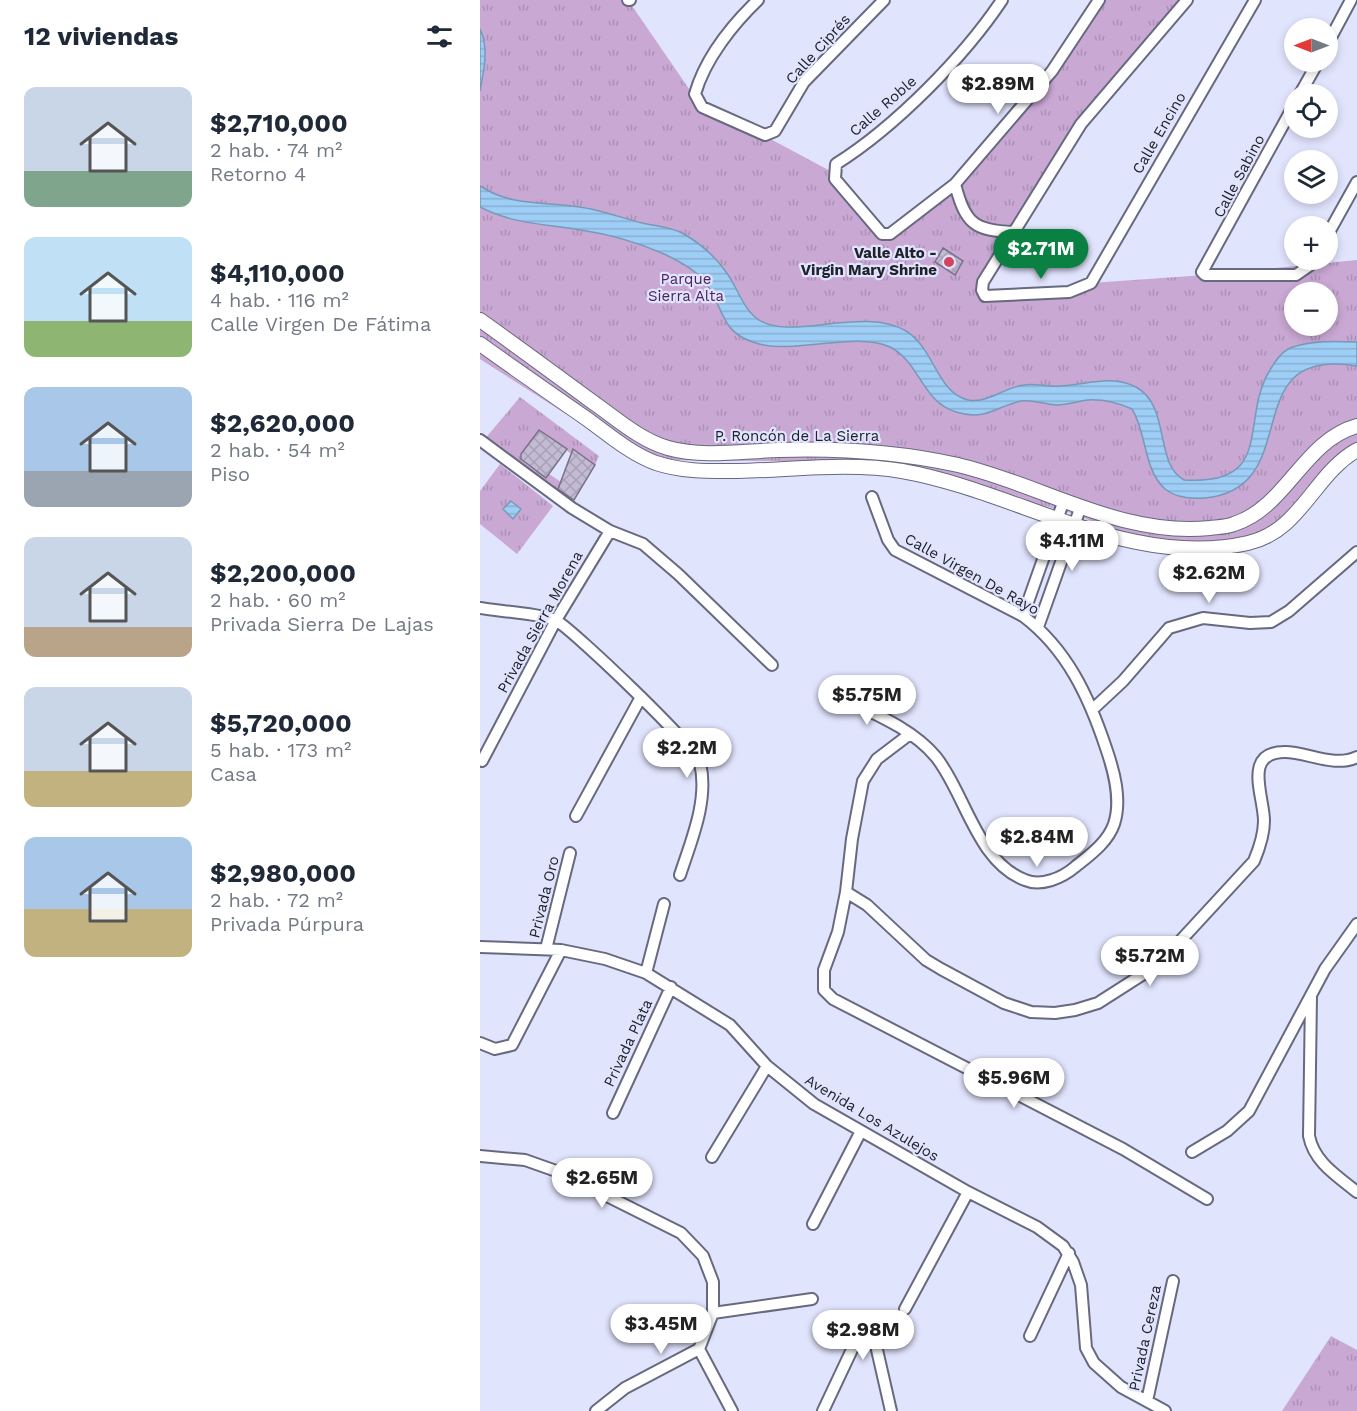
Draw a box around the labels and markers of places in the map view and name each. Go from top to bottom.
pin: $2.89M [949,64,1047,115]
pin: $2.71M [992,229,1090,280]
place label: Valle Alto - Virgin Mary Shrine [801,244,937,279]
marker: Valle Alto - Virgin Mary Shrine [942,255,956,269]
pin: $4.11M [1023,521,1121,572]
pin: $2.62M [1160,553,1258,604]
pin: $5.75M [818,675,916,726]
pin: $2.2M [645,728,729,779]
pin: $2.84M [988,817,1086,868]
pin: $5.72M [1101,936,1199,987]
pin: $5.96M [965,1058,1063,1109]
pin: $2.65M [553,1158,651,1209]
pin: $3.45M [612,1304,710,1355]
pin: $2.98M [814,1310,912,1361]

